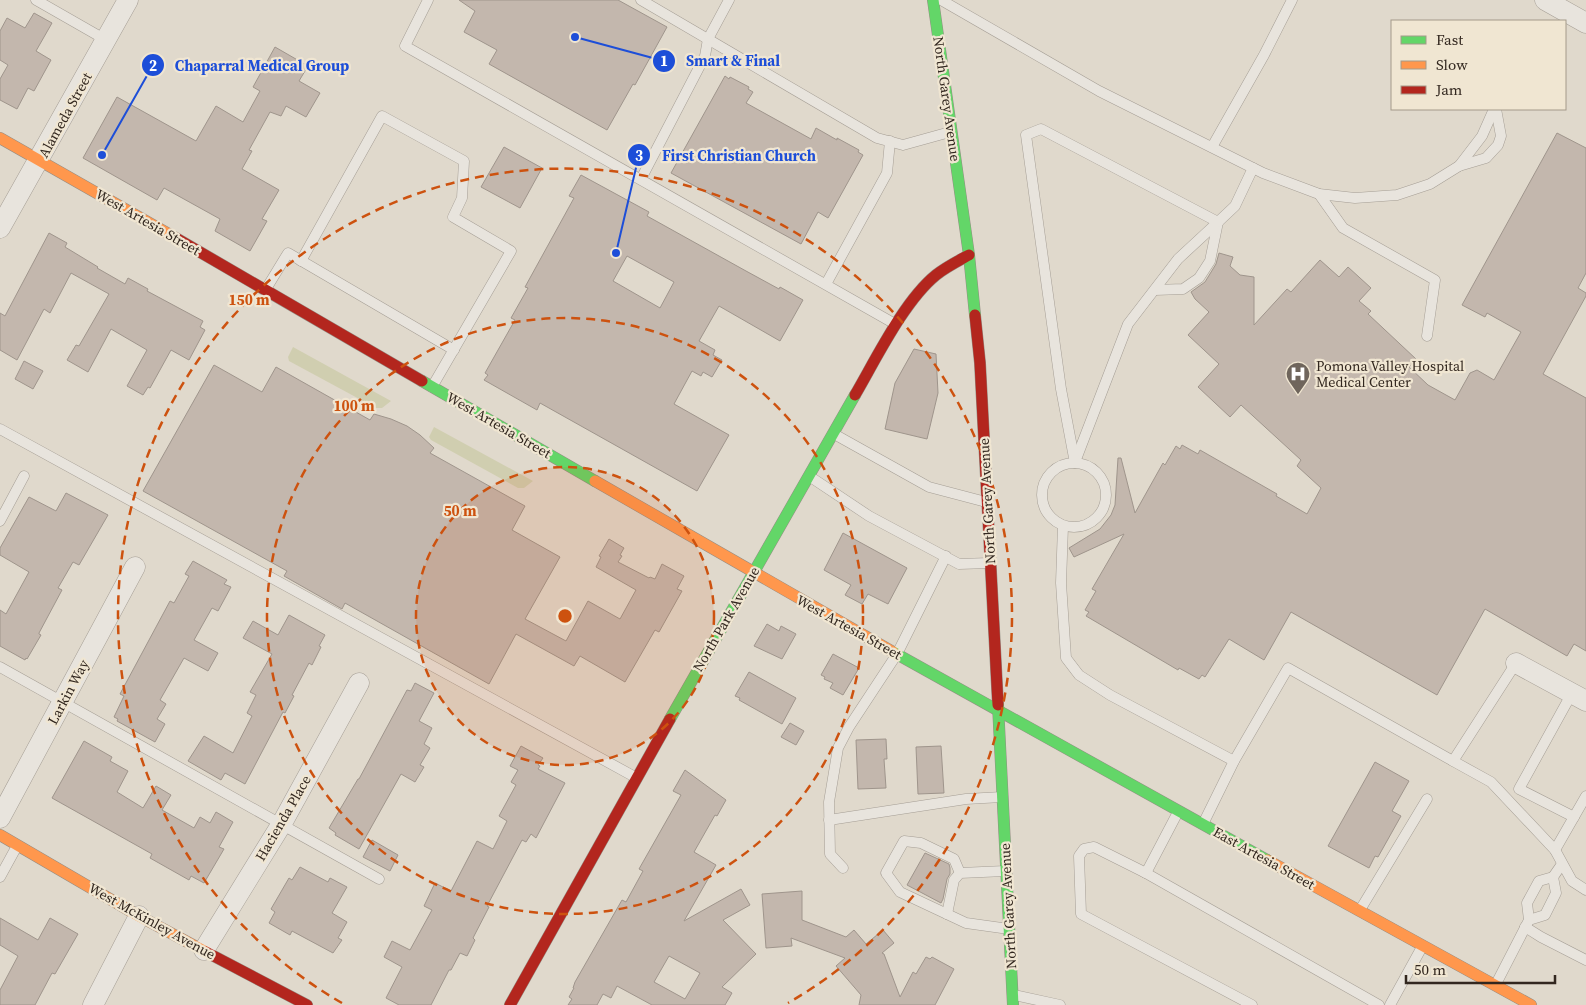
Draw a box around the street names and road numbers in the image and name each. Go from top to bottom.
street label: North Garey Avenue [928,35,966,163]
street label: Alameda Street [33,68,97,161]
street label: West Artesia Street [92,184,204,260]
street label: West Artesia Street [443,387,555,463]
street label: North Garey Avenue [974,438,1000,564]
street label: North Park Avenue [688,563,764,675]
street label: West Artesia Street [793,590,906,664]
street label: Larkin Way [43,655,94,728]
street label: Hacienda Place [250,771,316,865]
street label: East Artesia Street [1210,822,1319,894]
street label: North Garey Avenue [995,843,1021,969]
street label: West McKinley Avenue [85,878,219,964]

